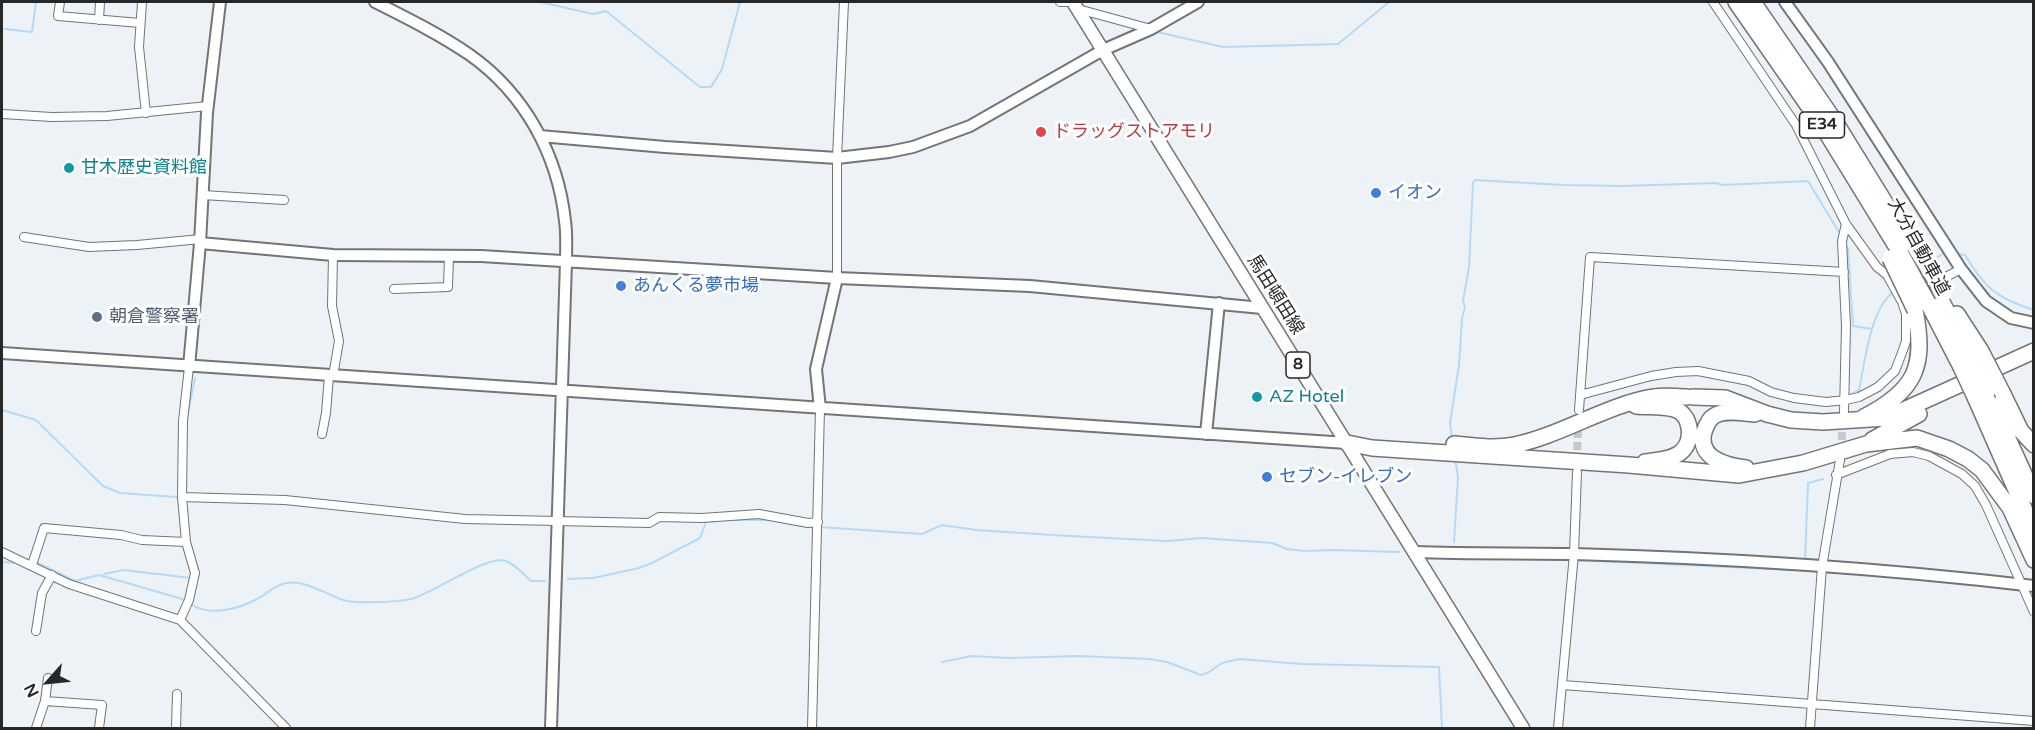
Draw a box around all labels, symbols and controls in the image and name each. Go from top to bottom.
road number: E34 [1800,112,1844,138]
place label: ドラッグストアモリ [1053,121,1215,143]
marker: ドラッグストアモリ [1034,125,1048,139]
place label: 甘木歴史資料館 [81,157,207,179]
marker: 甘木歴史資料館 [62,161,76,175]
place label: イオン [1388,182,1442,204]
marker: イオン [1369,186,1383,200]
street label: 大分自動車道 [1882,195,1954,299]
street label: 馬田頓田線 [1242,251,1308,339]
place label: あんくる夢市場 [633,275,759,297]
marker: あんくる夢市場 [614,279,628,293]
place label: 朝倉警察署 [109,306,199,328]
marker: 朝倉警察署 [90,310,104,324]
road number: 8 [1286,352,1310,378]
place label: AZ Hotel [1269,386,1344,408]
marker: AZ Hotel [1250,390,1264,404]
place label: セブン-イレブン [1279,466,1412,488]
marker: セブン-イレブン [1260,470,1274,484]
north arrow [18,652,78,712]
text: N [20,680,44,700]

